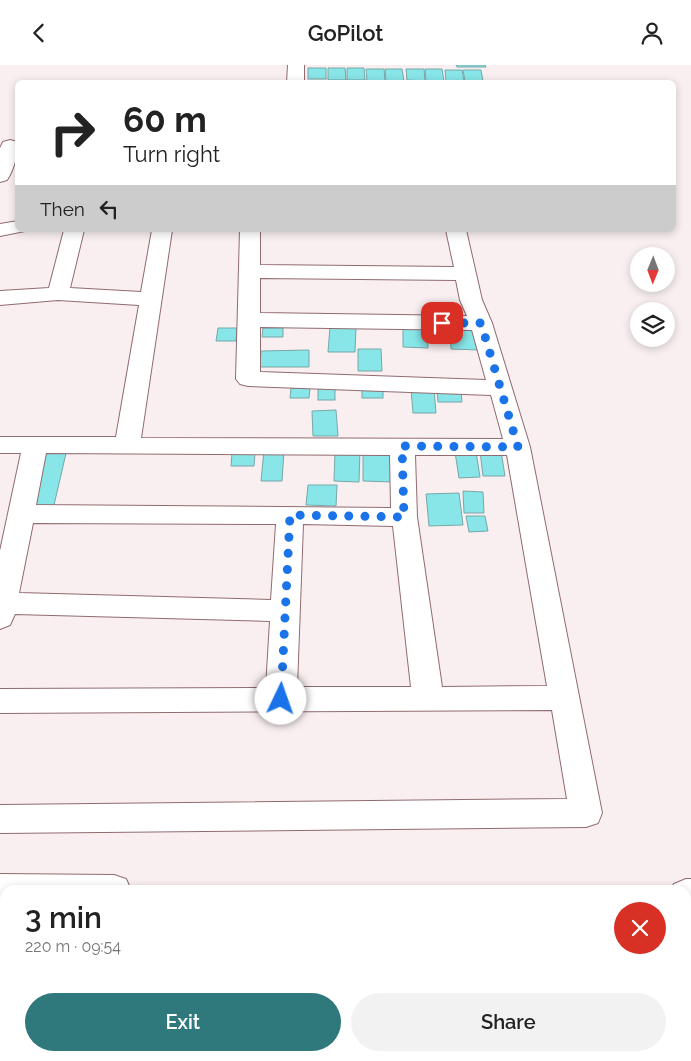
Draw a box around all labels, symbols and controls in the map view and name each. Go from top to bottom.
icon: back [25,19,53,47]
icon: person [638,19,666,47]
text: GoPilot [308,20,383,46]
text: 60 m [123,99,207,140]
icon: right [40,100,105,165]
text: Turn right [123,141,220,167]
icon: left [95,195,123,223]
text: Then [40,198,85,220]
north arrow [630,247,675,293]
map controls [630,247,675,347]
pin [421,302,463,344]
button: layers [630,302,675,347]
icon: arrive [428,309,456,337]
position arrow [254,672,306,724]
text: 3 min [25,900,102,935]
button: close [614,902,666,954]
text: 220 m · 09:54 [25,937,121,956]
button: Exit [25,993,341,1051]
button: Share [351,993,666,1051]

